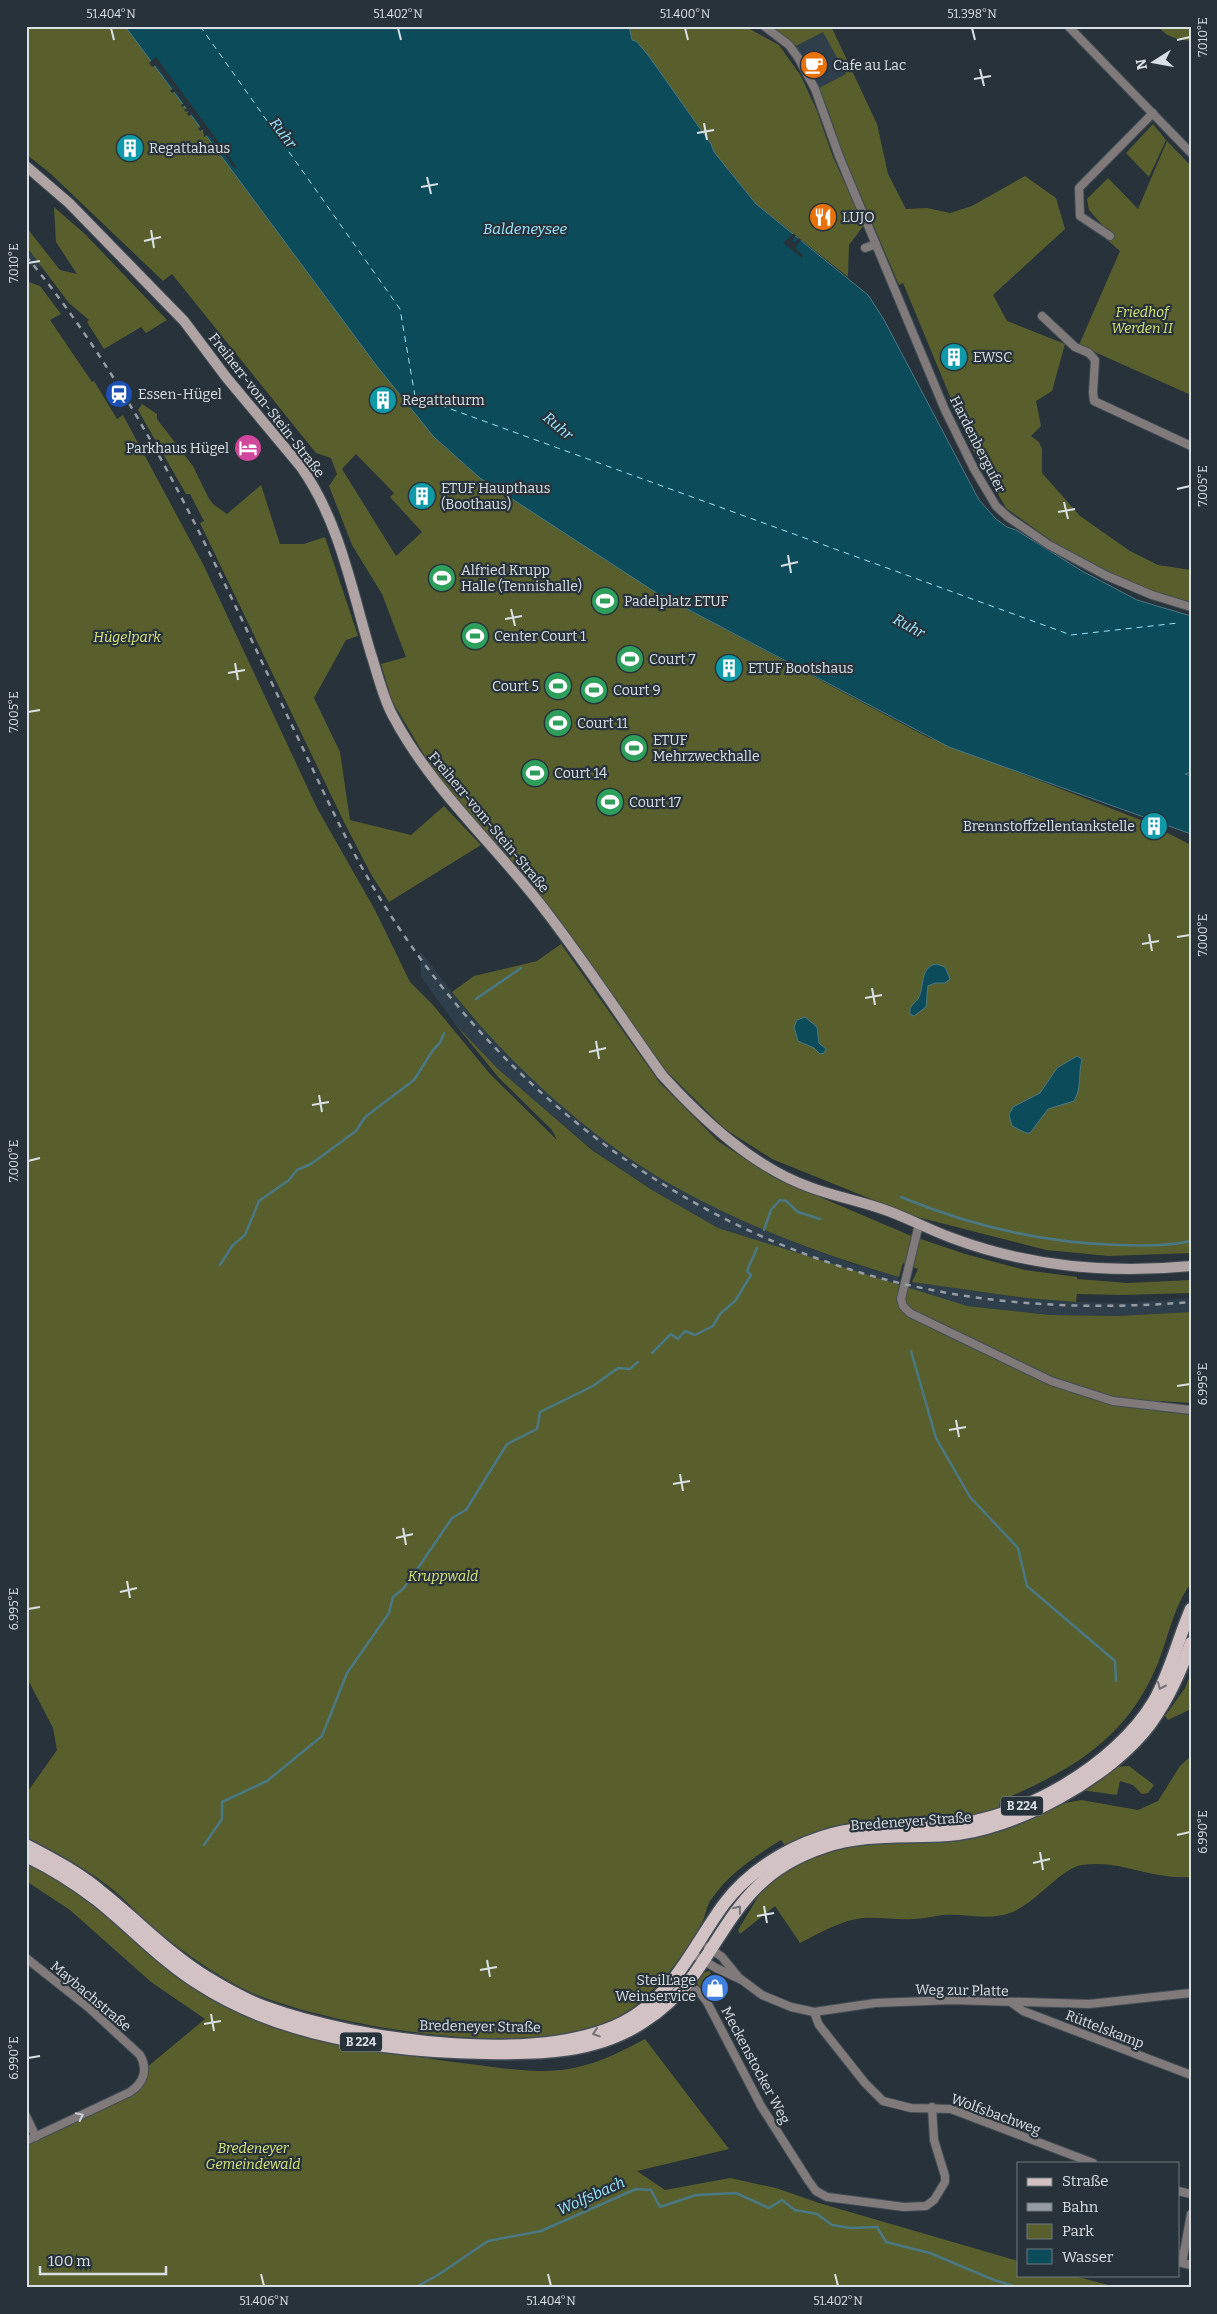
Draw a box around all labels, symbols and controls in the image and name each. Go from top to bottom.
text: 51.404°N [86,7,136,21]
text: 51.402°N [373,7,423,21]
text: 51.400°N [660,7,711,21]
text: 51.398°N [947,7,997,21]
text: 7.010°E [1196,17,1210,57]
north arrow [1130,38,1180,88]
cafe icon: Cafe au Lac [799,50,829,80]
place label: Cafe au Lac [833,57,906,74]
text: N [1132,57,1151,71]
water label: Ruhr [266,114,301,152]
building icon: Regattahaus [115,133,145,163]
place label: Regattahaus [149,140,230,157]
restaurant icon: LUJO [808,202,838,232]
place label: LUJO [842,209,875,226]
water label: Baldeneysee [483,220,568,238]
text: 7.010°E [7,243,21,283]
park label: Friedhof Werden II [1111,304,1174,337]
street label: Freiherr-vom-Stein-Straße [205,330,328,481]
building icon: EWSC [939,342,969,372]
place label: EWSC [973,349,1012,366]
station icon: Essen-Hügel [104,379,134,409]
building icon: Regattaturm [368,385,398,415]
place label: Essen-Hügel [138,386,222,403]
place label: Regattaturm [402,392,485,409]
street label: Hardenbergufer [946,393,1009,495]
water label: Ruhr [539,408,577,444]
hotel icon: Parkhaus Hügel [233,433,263,463]
place label: Parkhaus Hügel [126,440,229,457]
text: 7.005°E [1196,465,1210,507]
place label: ETUF Haupthaus (Boothaus) [441,480,550,513]
building icon: ETUF Haupthaus (Boothaus) [407,481,437,511]
place label: Alfried Krupp Halle (Tennishalle) [461,562,582,595]
sports icon: Alfried Krupp Halle (Tennishalle) [427,563,457,593]
sports icon: Padelplatz ETUF [590,586,620,616]
place label: Padelplatz ETUF [624,593,729,610]
water label: Ruhr [890,610,929,642]
sports icon: Center Court 1 [460,621,490,651]
place label: Center Court 1 [494,628,586,645]
park label: Hügelpark [93,629,161,646]
sports icon: Court 7 [615,644,645,674]
place label: Court 7 [649,651,695,668]
building icon: ETUF Bootshaus [714,653,744,683]
place label: ETUF Bootshaus [748,660,854,677]
sports icon: Court 5 [543,671,573,701]
sports icon: Court 9 [579,675,609,705]
place label: Court 5 [492,678,539,695]
place label: Court 9 [613,682,661,699]
text: 7.005°E [7,691,21,733]
sports icon: Court 11 [543,708,573,738]
place label: Court 11 [577,715,628,732]
place label: ETUF Mehrzweckhalle [653,732,760,765]
sports icon: ETUF Mehrzweckhalle [619,733,649,763]
street label: Freiherr-vom-Stein-Straße [425,748,553,896]
sports icon: Court 14 [520,758,550,788]
place label: Court 14 [554,765,607,782]
sports icon: Court 17 [595,787,625,817]
place label: Court 17 [629,794,681,811]
building icon: Brennstoffzellentankstelle [1139,811,1169,841]
place label: Brennstoffzellentankstelle [963,818,1135,835]
text: 7.000°E [1196,914,1210,956]
text: 7.000°E [7,1140,21,1182]
text: 6.995°E [1196,1363,1210,1405]
park label: Kruppwald [408,1568,478,1585]
text: 6.995°E [7,1588,21,1630]
one-way arrow [1156,1681,1167,1690]
road number: B 224 [1001,1796,1043,1815]
street label: Bredeneyer Straße [850,1809,972,1834]
text: 6.990°E [1196,1810,1210,1854]
one-way arrow [733,1906,741,1915]
street label: Maybachstraße [47,1958,134,2035]
place label: SteilLage Weinservice [615,1972,696,2005]
shop icon: SteilLage Weinservice [700,1973,730,2003]
street label: Weg zur Platte [915,1981,1009,2000]
street label: Meckenstocker Weg [717,2004,794,2127]
street label: Rüttelskamp [1063,2007,1147,2052]
street label: Bredeneyer Straße [419,2017,541,2036]
one-way arrow [592,2027,601,2037]
road number: B 224 [340,2032,382,2052]
text: 6.990°E [7,2036,21,2080]
street label: Wolfsbachweg [949,2090,1043,2139]
one-way arrow [75,2112,84,2122]
park label: Bredeneyer Gemeindewald [205,2140,301,2173]
legend [1017,2162,1180,2276]
text: Straße [1062,2172,1108,2190]
water label: Wolfsbach [555,2173,627,2219]
text: Bahn [1062,2198,1099,2216]
text: Park [1062,2222,1094,2240]
scale bar [40,2244,166,2276]
text: Wasser [1062,2248,1114,2266]
text: 100 m [48,2252,91,2270]
text: 51.406°N [239,2294,289,2308]
text: 51.404°N [526,2294,576,2308]
text: 51.402°N [813,2294,863,2308]

